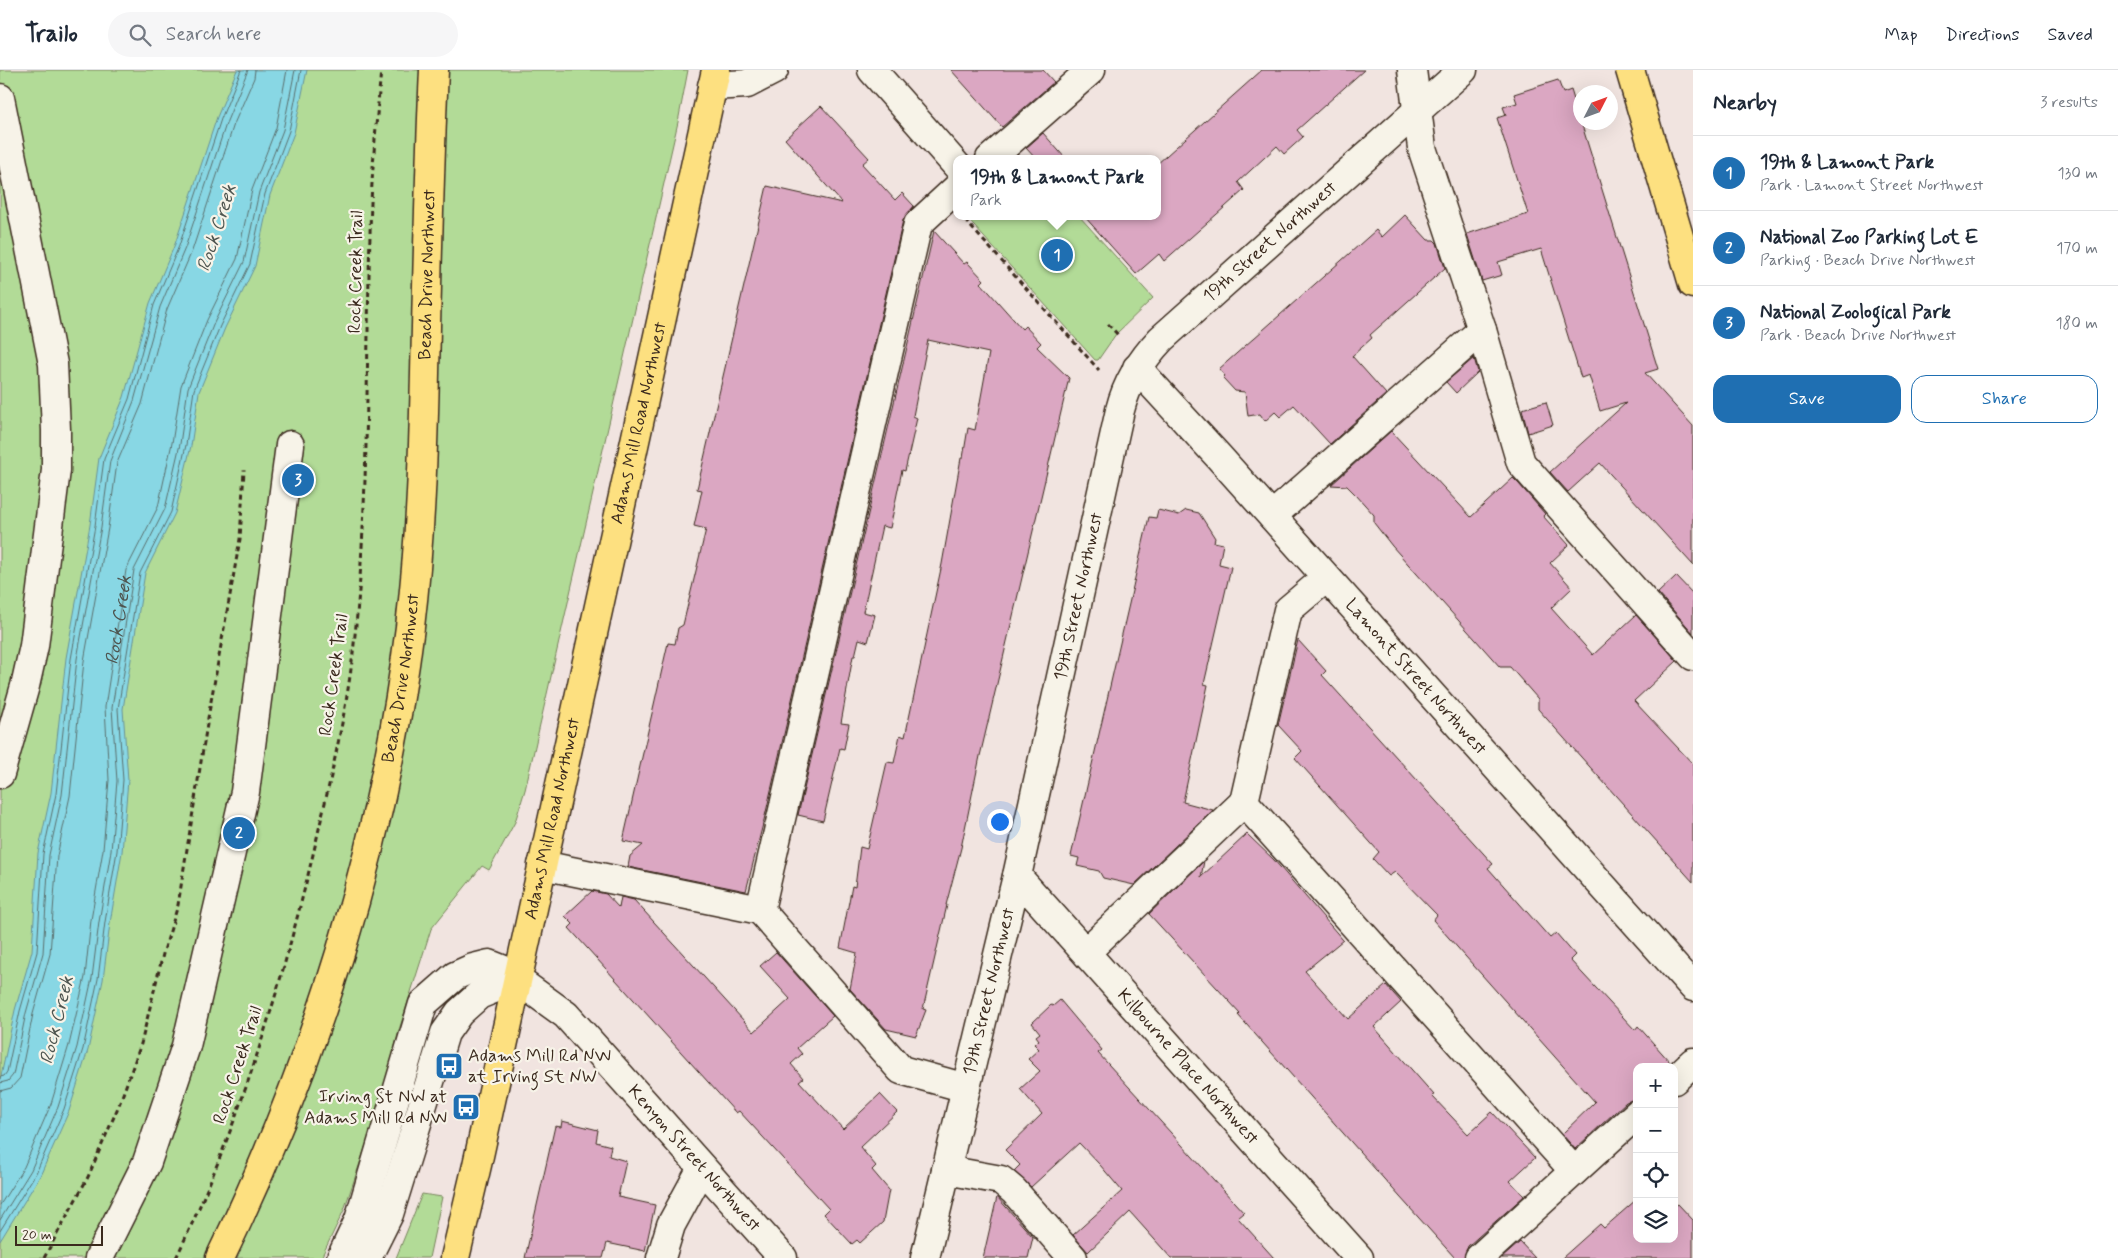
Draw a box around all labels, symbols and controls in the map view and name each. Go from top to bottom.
search box [108,12,458,57]
text: Trailo [25,19,78,50]
icon: search [126,21,154,49]
text: Search here [166,22,261,47]
text: Map [1885,23,1918,47]
text: Directions [1946,23,2020,47]
text: Saved [2048,23,2093,47]
north arrow [1573,85,1618,130]
text: Nearby [1713,89,1777,117]
text: 3 results [2040,92,2098,113]
text: 19th & Lamont Park [1760,150,1934,175]
popup [953,155,1161,220]
text: 1 [1725,163,1733,184]
text: 130 m [2057,163,2098,184]
text: 19th & Lamont Park [970,165,1144,190]
text: Park · Lamont Street Northwest [1760,175,1983,196]
street label: 19th Street Northwest [1198,176,1342,308]
water label: Rock Creek [191,181,243,275]
street label: Beach Drive Northwest [413,188,442,360]
text: Park [970,190,1002,211]
street label: Rock Creek Trail [343,210,369,334]
text: National Zoo Parking Lot E [1760,225,1978,250]
pin: 1 [1041,236,1073,274]
text: 2 [1725,238,1733,259]
text: 170 m [2056,238,2098,259]
text: Parking · Beach Drive Northwest [1760,250,1975,271]
text: National Zoological Park [1760,300,1951,325]
text: 3 [1725,313,1733,334]
text: 180 m [2055,313,2098,334]
street label: Adams Mill Road Northwest [605,319,673,526]
text: Park · Beach Drive Northwest [1760,325,1956,346]
button: Save [1713,375,1901,423]
button: Share [1911,375,2098,423]
pin: 3 [282,461,314,499]
street label: 19th Street Northwest [1049,510,1109,683]
water label: Rock Creek [99,573,138,666]
street label: Beach Drive Northwest [376,592,426,765]
street label: Lamont Street Northwest [1339,594,1492,761]
street label: Rock Creek Trail [314,613,354,737]
street label: Adams Mill Road Northwest [519,715,586,922]
your location [987,809,1013,835]
pin: 2 [223,814,255,852]
street label: 19th Street Northwest [957,905,1021,1078]
water label: Rock Creek [34,973,80,1067]
street label: Kilbourne Place Northwest [1112,984,1264,1150]
street label: Rock Creek Trail [208,1003,268,1127]
place label: Adams Mill Rd NW at Irving St NW [468,1044,611,1091]
bus stop icon: Adams Mill Rd NW at Irving St NW [434,1051,464,1081]
map controls [1633,1063,1678,1243]
button: + [1633,1063,1678,1108]
street label: Kenyon Street Northwest [622,1080,766,1237]
place label: Irving St NW at Adams Mill Rd NW [304,1085,447,1130]
bus stop icon: Irving St NW at Adams Mill Rd NW [451,1092,481,1122]
button: − [1633,1108,1678,1153]
button: locate [1633,1153,1678,1198]
button: layers [1633,1198,1678,1243]
scale bar [15,1223,102,1246]
text: 20 m [22,1226,52,1244]

